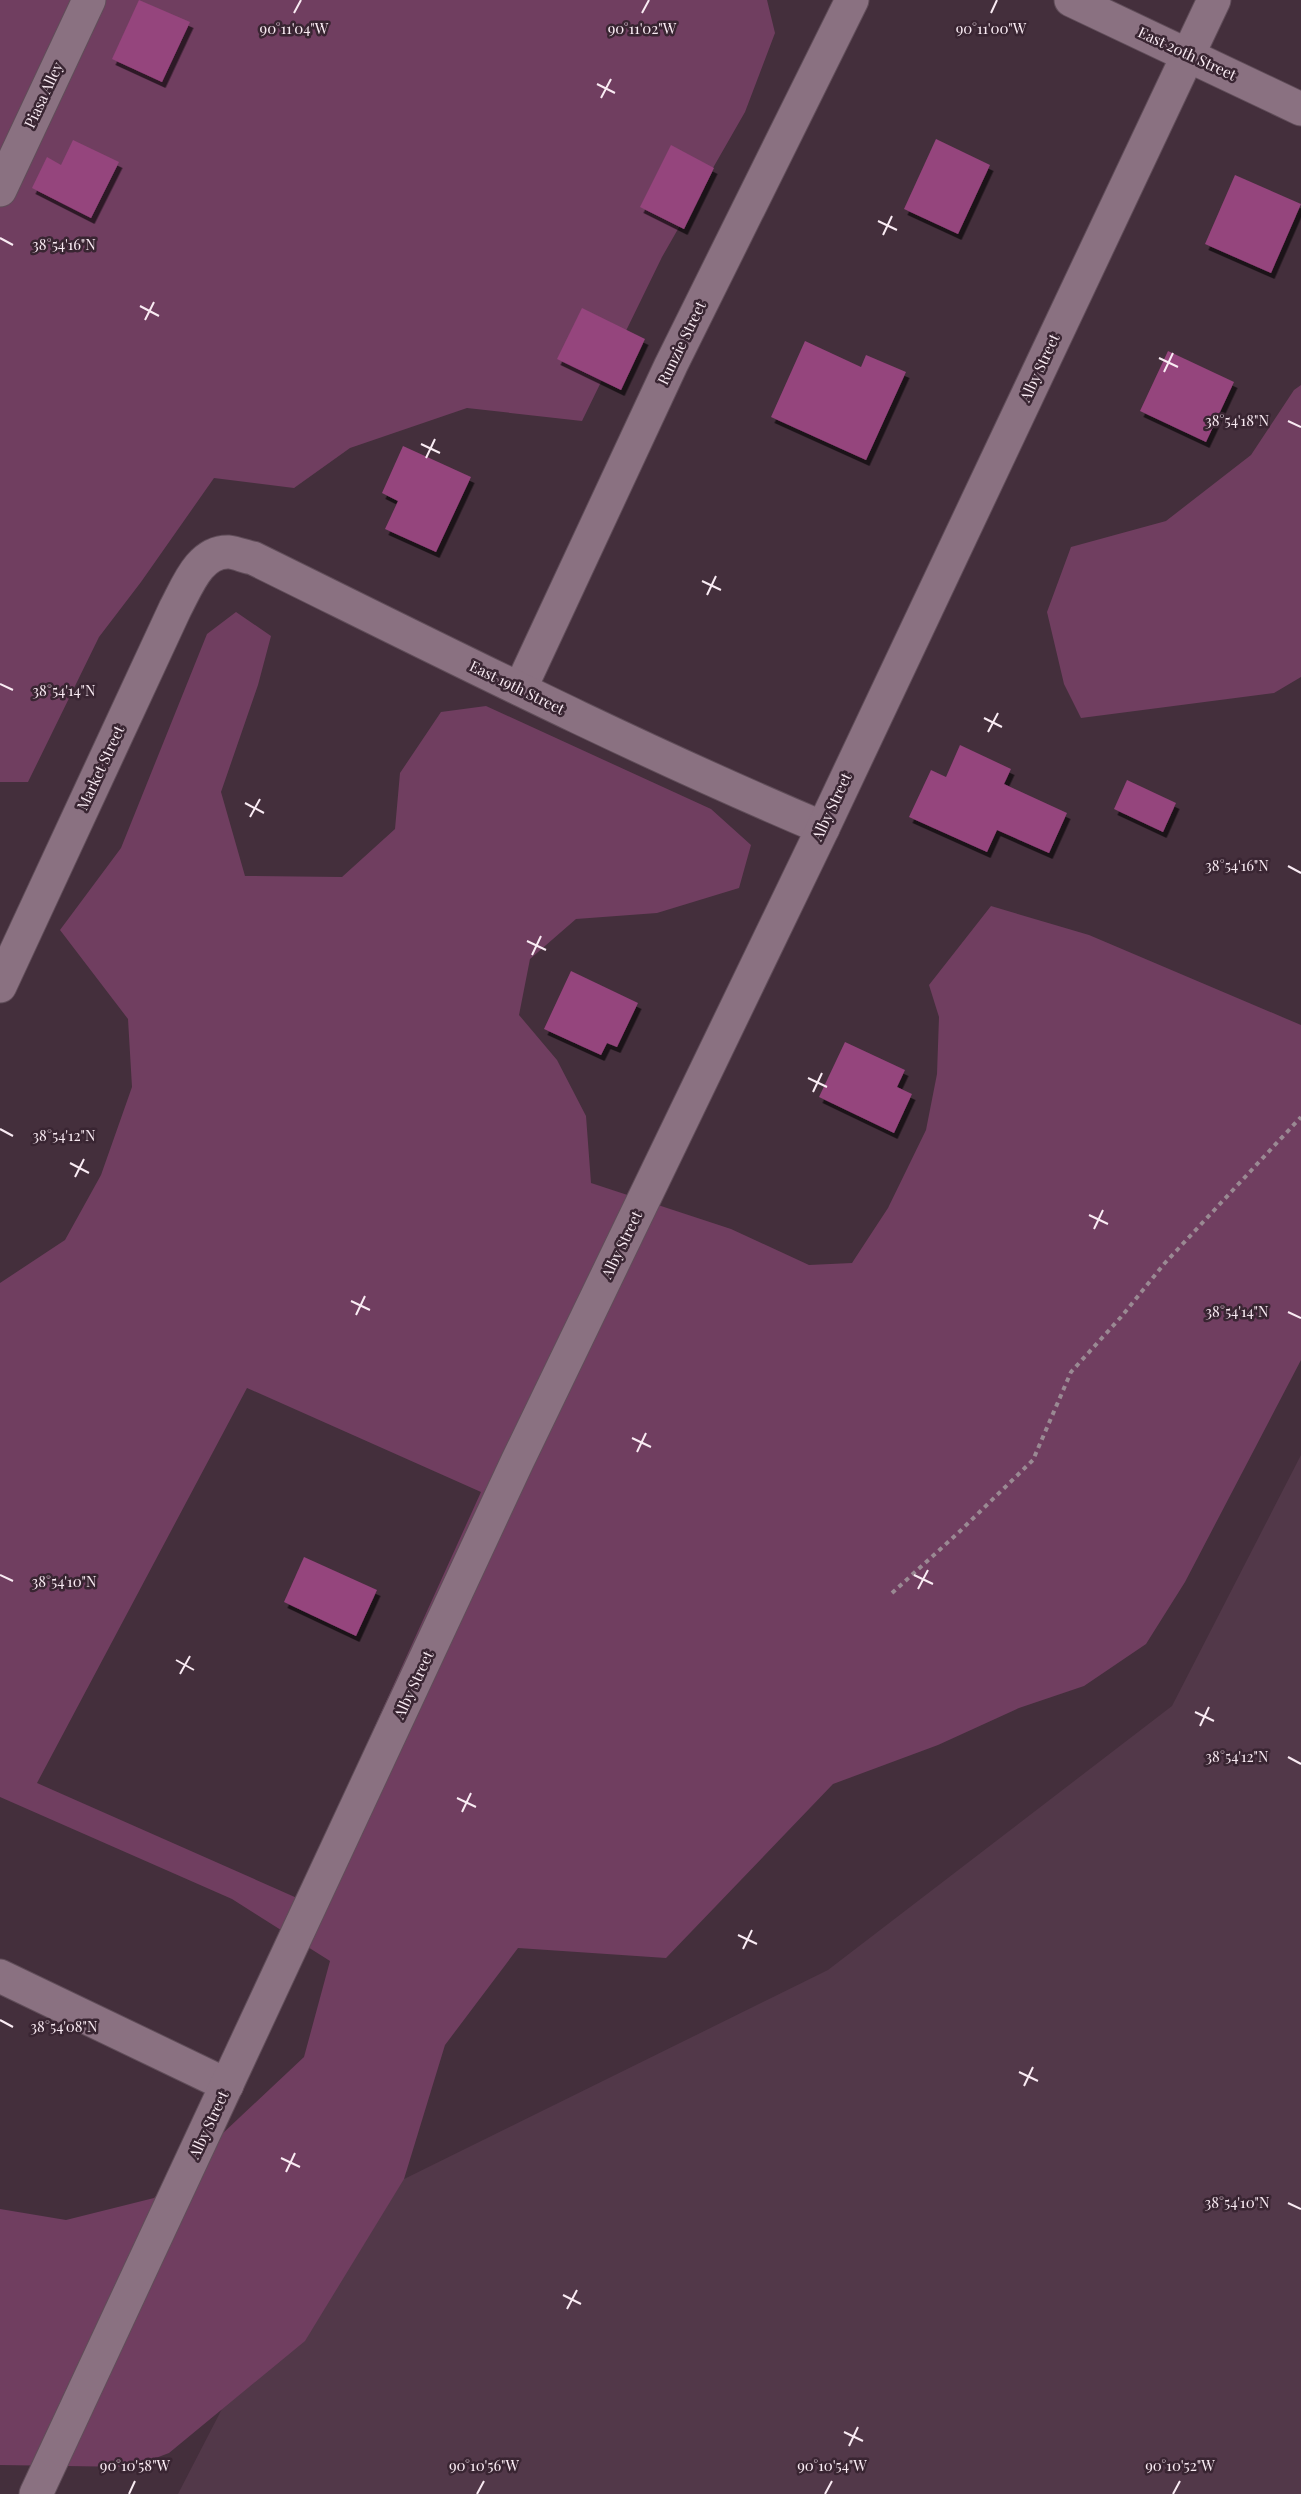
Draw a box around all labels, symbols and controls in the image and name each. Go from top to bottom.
text: 90°11'04"W [260,18,329,38]
text: 90°11'02"W [608,18,677,38]
text: 90°11'00"W [956,18,1027,38]
street label: East 20th Street [1135,22,1240,85]
street label: Piasa Alley [19,58,67,131]
text: 38°54'16"N [32,234,96,254]
street label: Runzie Street [652,297,710,388]
street label: Alby Street [1014,330,1064,406]
text: 38°54'18"N [1205,410,1269,430]
street label: East 19th Street [467,655,569,719]
text: 38°54'14"N [32,680,96,700]
street label: Market Street [72,721,129,813]
street label: Alby Street [806,769,856,845]
text: 38°54'16"N [1205,855,1269,875]
text: 38°54'12"N [32,1125,96,1145]
street label: Alby Street [596,1207,646,1283]
text: 38°54'14"N [1205,1301,1269,1321]
text: 38°54'10"N [31,1571,97,1591]
street label: Alby Street [388,1647,438,1723]
text: 38°54'12"N [1205,1746,1269,1766]
text: 38°54'08"N [30,2016,98,2036]
street label: Alby Street [183,2087,233,2163]
text: 38°54'10"N [1204,2192,1270,2212]
text: 90°10'58"W [100,2455,171,2475]
text: 90°10'56"W [449,2455,520,2475]
text: 90°10'54"W [797,2455,867,2475]
text: 90°10'52"W [1145,2455,1215,2475]

